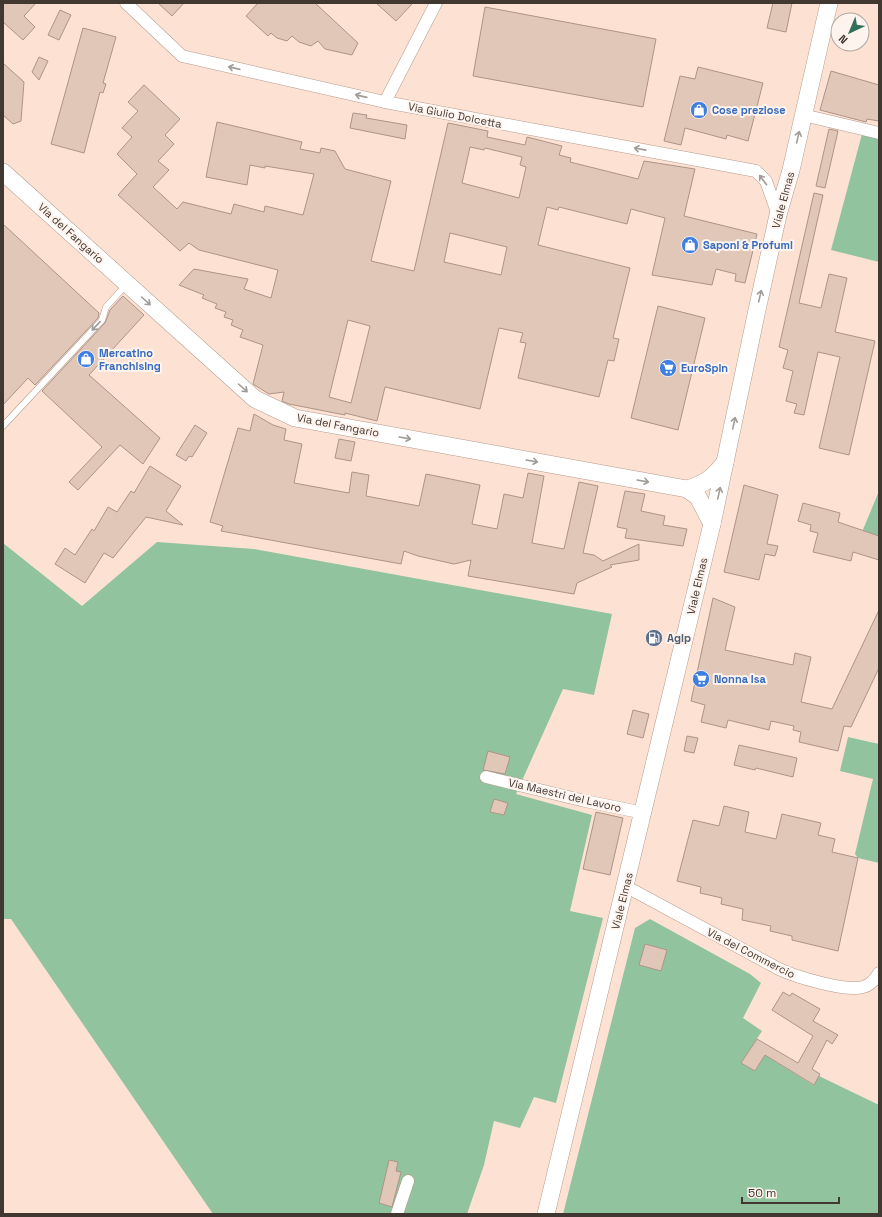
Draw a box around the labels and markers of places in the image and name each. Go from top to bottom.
shop icon: Cose preziose [689,100,709,120]
place label: Cose preziose [712,103,786,117]
shop icon: Saponi & Profumi [680,235,700,255]
place label: Saponi & Profumi [703,238,793,252]
place label: Mercatino Franchising [99,346,161,373]
shop icon: Mercatino Franchising [76,349,96,369]
supermarket icon: EuroSpin [658,358,678,378]
place label: EuroSpin [681,361,728,375]
fuel station icon: Agip [644,628,664,648]
place label: Agip [667,631,691,645]
supermarket icon: Nonna Isa [691,669,711,689]
place label: Nonna Isa [714,672,766,686]

